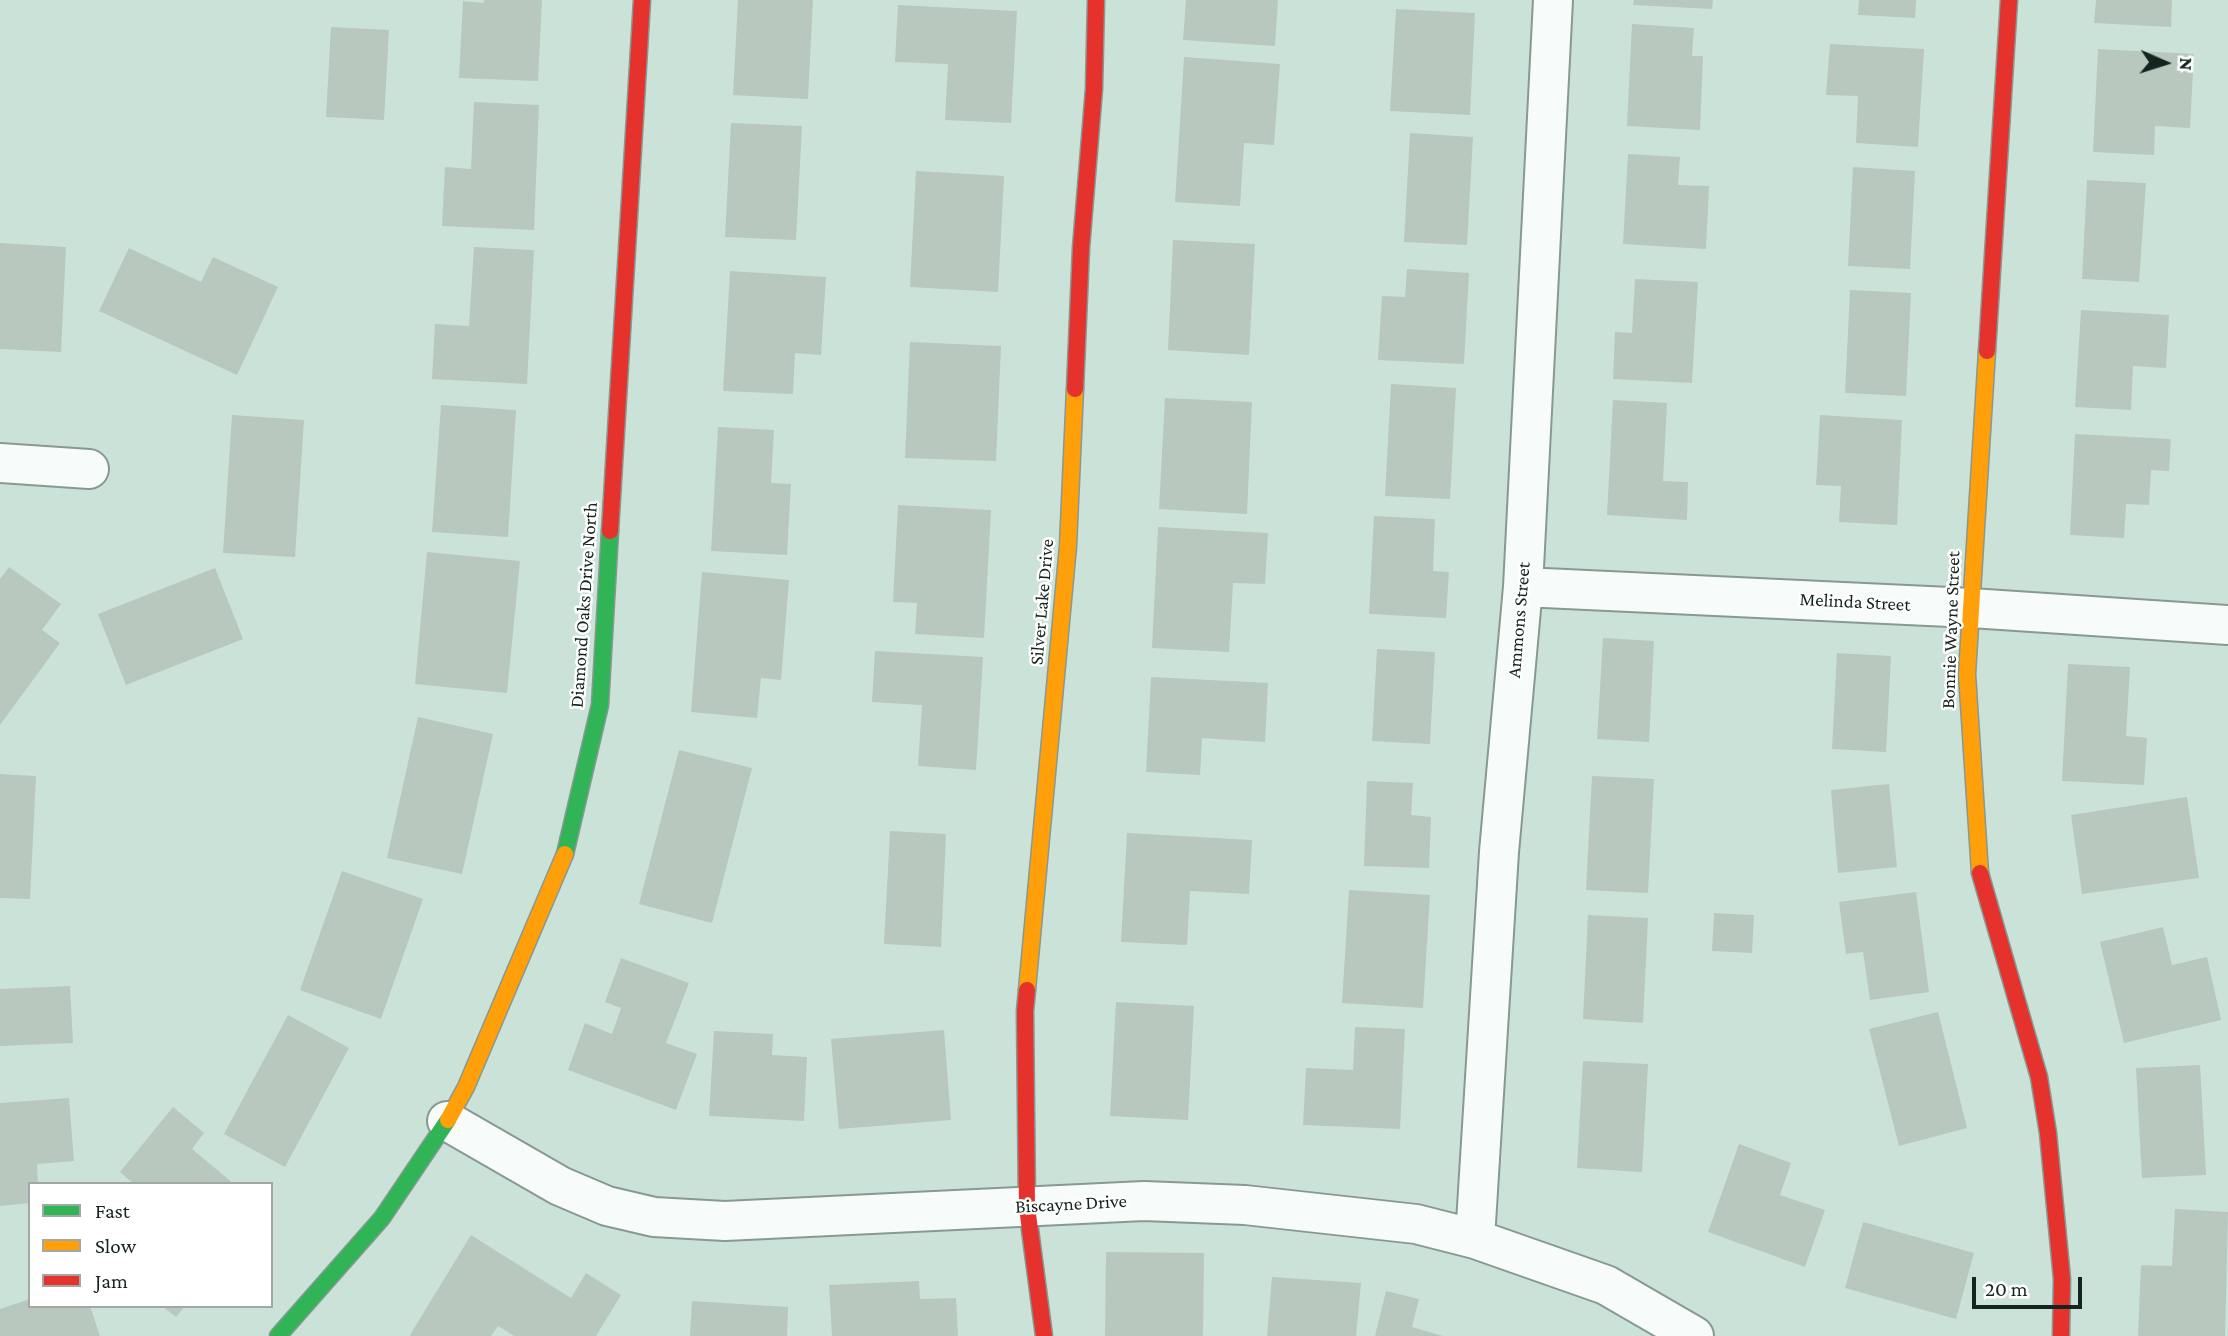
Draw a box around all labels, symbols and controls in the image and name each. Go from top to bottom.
north arrow [2130,28,2200,98]
text: N [2176,57,2197,71]
street label: Diamond Oaks Drive North [565,501,603,709]
street label: Silver Lake Drive [1025,538,1059,666]
street label: Bonnie Wayne Street [1937,551,1965,709]
street label: Ammons Street [1503,561,1535,679]
street label: Melinda Street [1799,588,1911,616]
legend [28,1182,273,1308]
street label: Biscayne Drive [1015,1190,1127,1218]
text: Fast [95,1199,130,1223]
text: Slow [95,1234,136,1258]
scale bar [1976,1262,2086,1306]
text: Jam [95,1269,128,1293]
text: 20 m [1985,1277,2028,1301]

